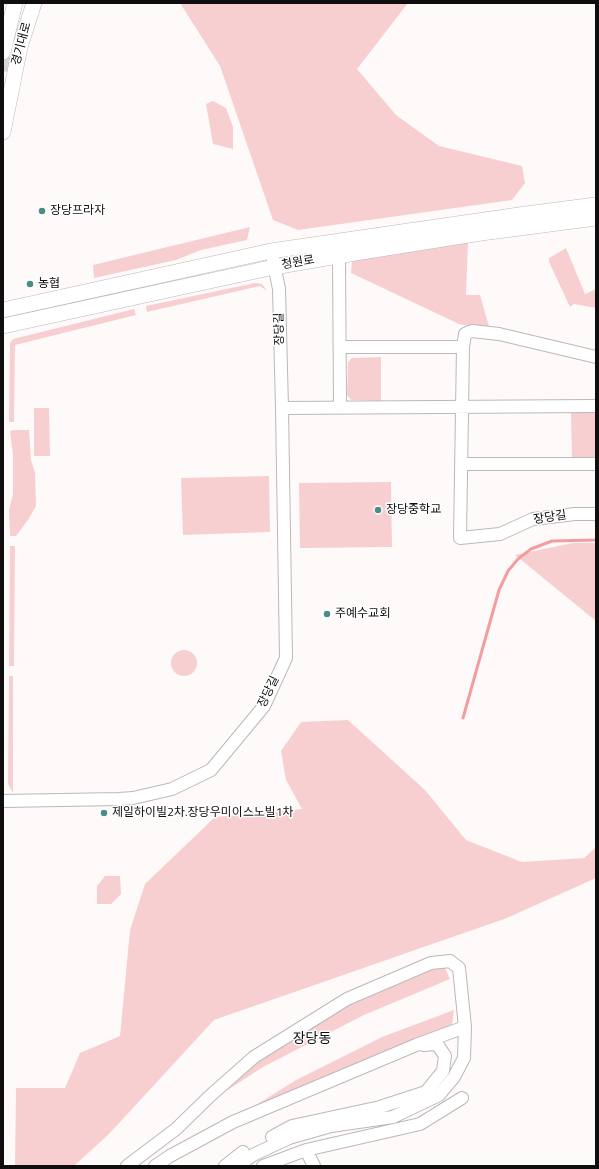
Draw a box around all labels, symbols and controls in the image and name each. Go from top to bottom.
street label: 경기대로 [9,21,35,67]
place label: 장당프라자 [50,204,105,218]
marker: 장당프라자 [37,206,47,216]
street label: 청원로 [280,253,316,273]
place label: 농협 [38,277,60,291]
marker: 농협 [25,279,35,289]
street label: 장당길 [273,312,287,346]
place label: 장당중학교 [386,503,441,517]
marker: 장당중학교 [373,505,383,515]
street label: 장당길 [533,508,567,528]
place label: 주예수교회 [335,607,390,621]
marker: 주예수교회 [322,609,332,619]
street label: 장당길 [255,674,283,710]
place label: 제일하이빌2차.장당우미이스노빌1차 [112,806,294,820]
marker: 제일하이빌2차.장당우미이스노빌1차 [99,808,109,818]
district label: 장당동 [293,1032,331,1048]

